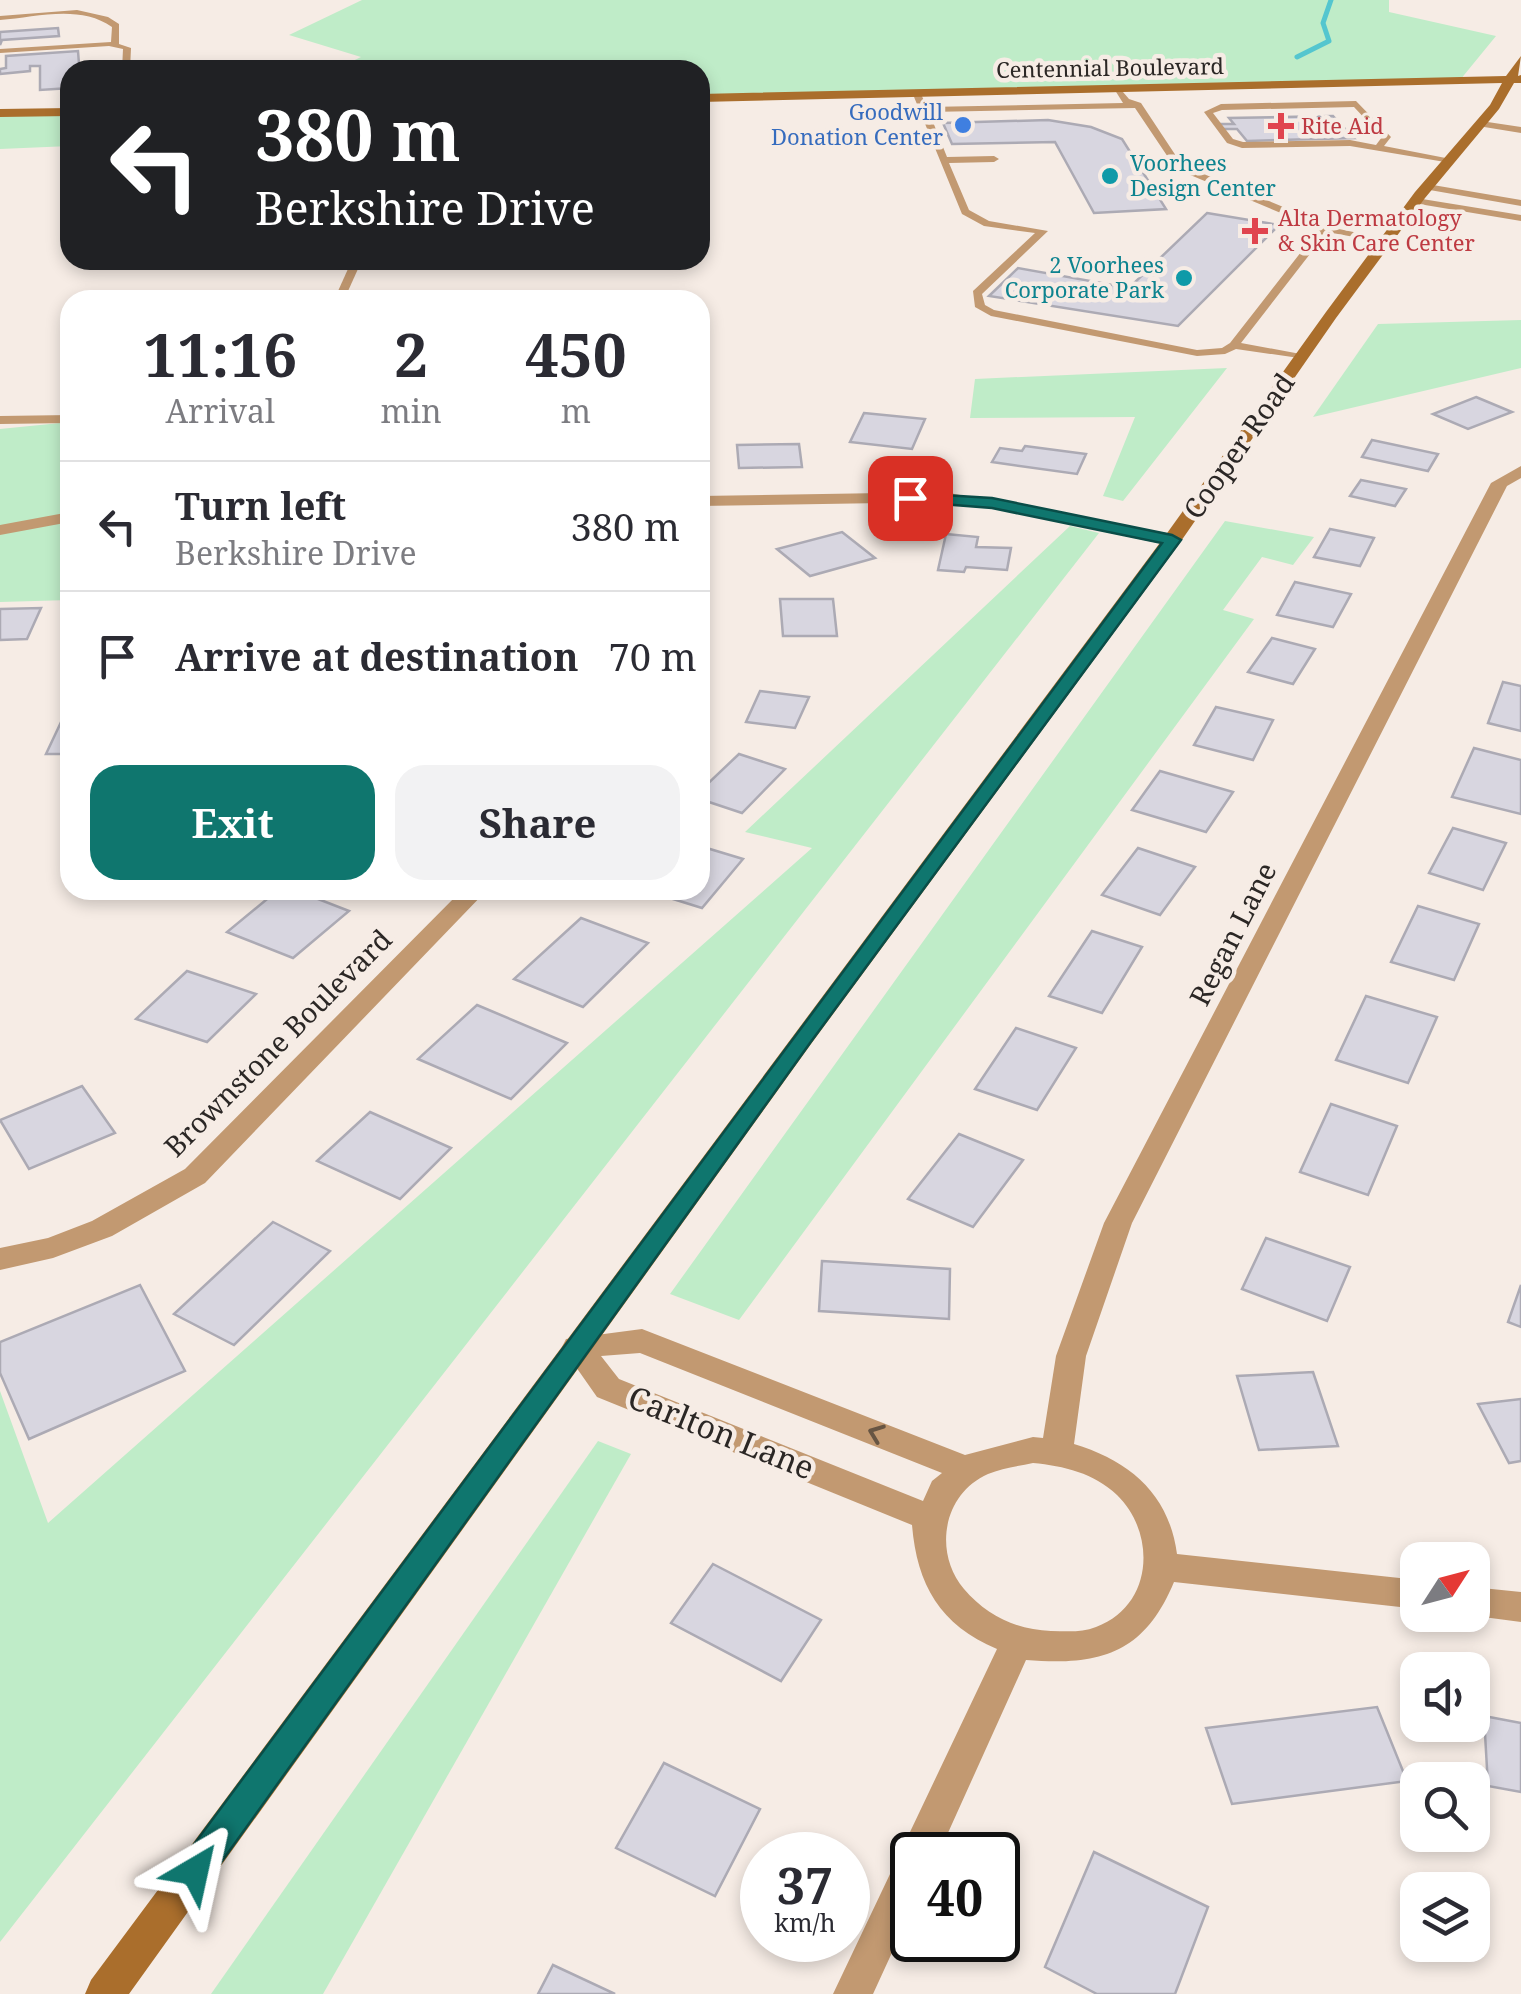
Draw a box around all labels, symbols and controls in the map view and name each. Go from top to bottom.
street label: Centennial Boulevard [996,50,1225,84]
text: 380 m [255,86,461,182]
place label: Goodwill Donation Center [771,96,944,151]
icon: left [90,100,220,230]
place label: Rite Aid [1301,110,1384,140]
marker: Goodwill Donation Center [952,114,974,136]
marker: Rite Aid [1270,115,1292,137]
place label: Voorhees Design Center [1130,147,1276,202]
marker: Voorhees Design Center [1099,165,1121,187]
text: Berkshire Drive [255,177,595,238]
place label: Alta Dermatology & Skin Care Center [1278,202,1476,257]
marker: Alta Dermatology & Skin Care Center [1242,218,1268,244]
place label: 2 Voorhees Corporate Park [1005,249,1164,304]
marker: 2 Voorhees Corporate Park [1173,267,1195,289]
text: 11:16 [143,313,297,395]
text: 2 [394,313,428,395]
text: 450 [525,313,627,395]
street label: Cooper Road [1174,365,1302,526]
text: Arrival [166,389,275,432]
text: min [381,389,442,432]
text: m [561,389,591,432]
pin [868,456,953,541]
icon: arrive [883,471,938,526]
text: Turn left [175,479,346,531]
icon: left [90,499,145,554]
text: 380 m [570,500,680,552]
text: Berkshire Drive [175,531,417,574]
icon: arrive [90,629,145,684]
text: Arrive at destination [175,630,579,682]
text: 70 m [609,630,697,682]
button: Exit [90,765,375,880]
button: Share [395,765,680,880]
street label: Regan Lane [1180,856,1284,1012]
street label: Brownstone Boulevard [155,920,399,1164]
street label: Carlton Lane [622,1375,821,1488]
one-way arrow [868,1424,885,1445]
north arrow [1400,1542,1490,1632]
map controls [1400,1542,1490,1962]
button: sound [1400,1652,1490,1742]
button: search [1400,1762,1490,1852]
position arrow [143,1819,247,1923]
speed limit sign: 40 [890,1832,1020,1962]
text: 37 [777,1851,833,1919]
button: layers [1400,1872,1490,1962]
text: km/h [774,1905,836,1939]

